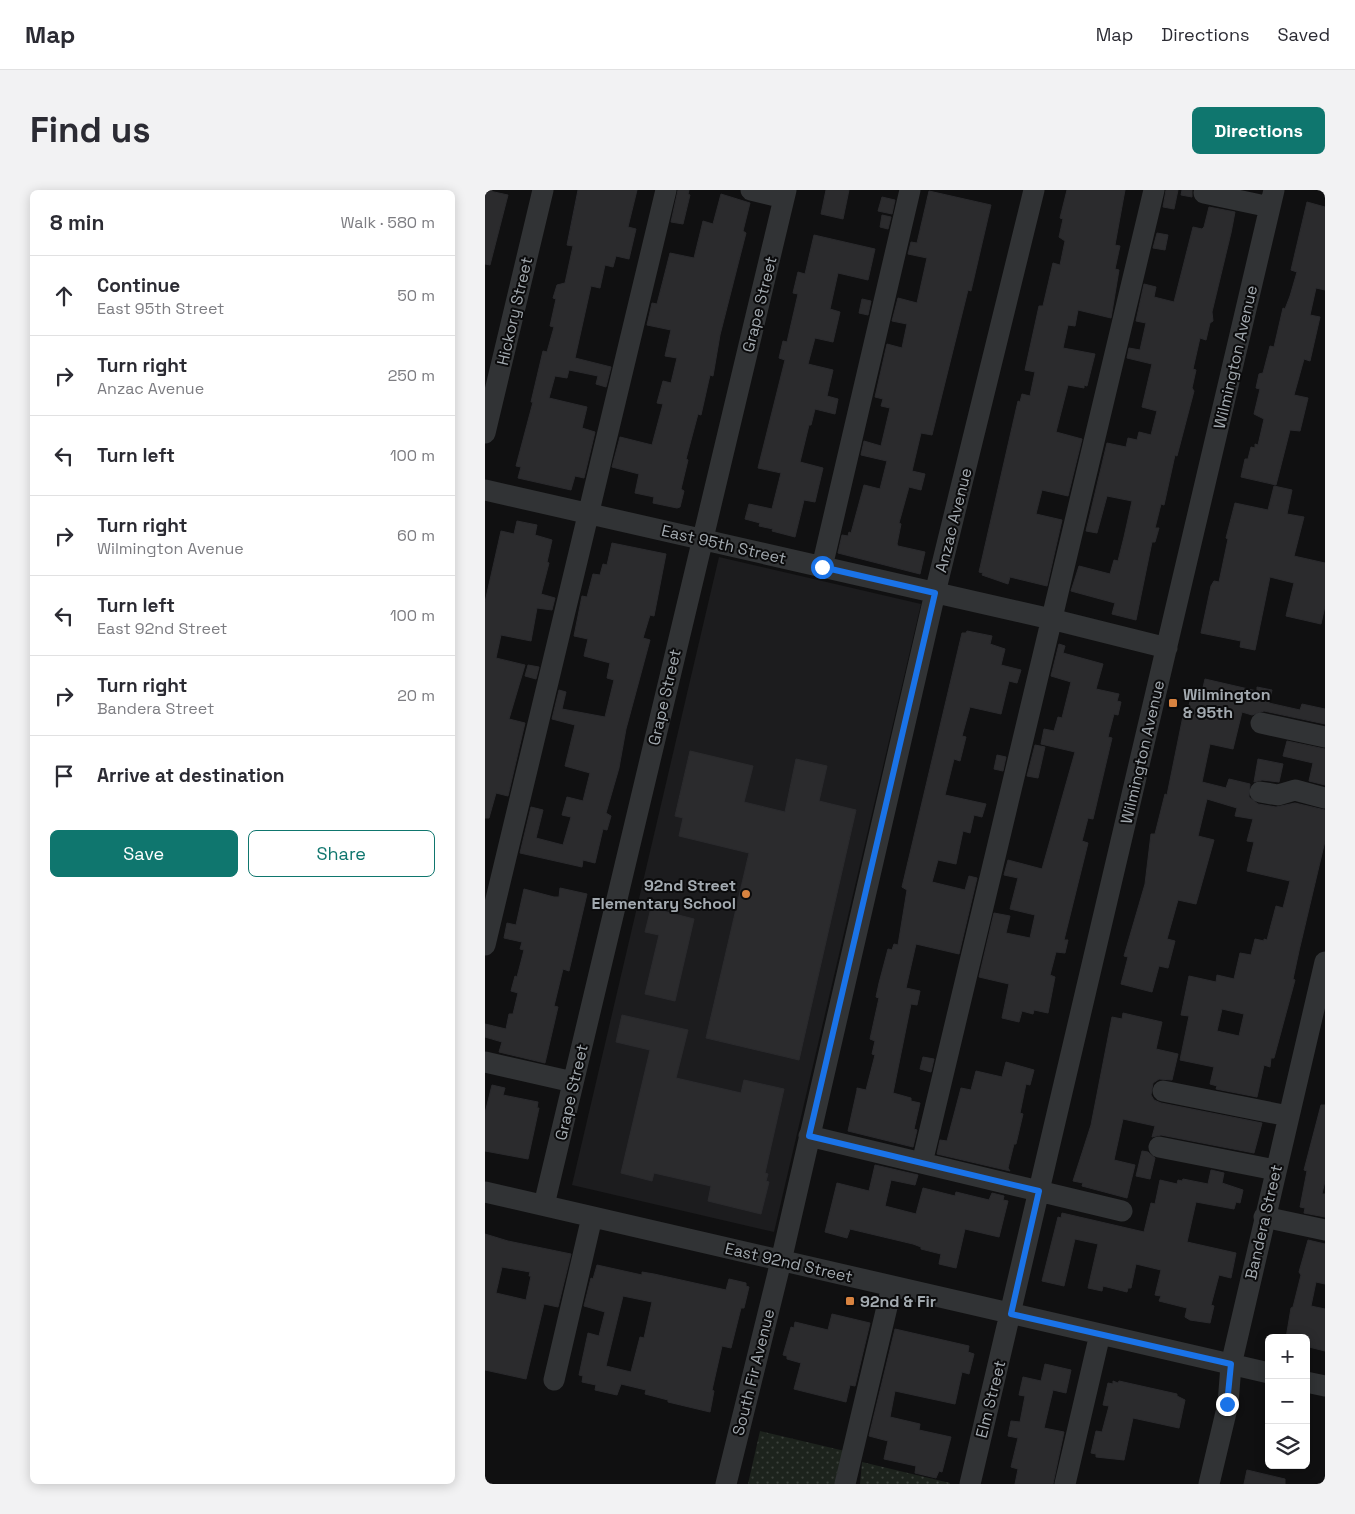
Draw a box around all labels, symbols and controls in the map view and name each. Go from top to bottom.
text: Map [25,19,75,50]
text: Map [1096,23,1133,46]
text: Directions [1161,23,1250,46]
text: Saved [1278,23,1330,46]
button: Directions [1192,107,1325,154]
text: Find us [30,108,151,152]
text: 8 min [50,209,104,236]
text: Walk · 580 m [341,212,435,233]
street label: Grape Street [737,254,782,354]
street label: Hickory Street [492,255,537,367]
text: Continue [97,273,180,298]
icon: ahead [50,282,78,310]
street label: Wilmington Avenue [1209,283,1262,431]
text: 50 m [397,285,435,306]
text: East 95th Street [97,298,224,319]
text: Turn right [97,353,187,378]
icon: right [50,362,78,390]
text: 250 m [388,365,435,386]
text: Anzac Avenue [97,378,204,399]
icon: left [50,442,78,470]
text: Turn left [97,443,175,468]
text: 100 m [390,445,435,466]
street label: Anzac Avenue [930,466,977,575]
text: Turn right [97,513,187,538]
street label: East 95th Street [659,520,788,569]
icon: right [50,522,78,550]
text: 60 m [397,525,435,546]
text: Wilmington Avenue [97,538,244,559]
route start [811,556,834,579]
text: Turn left [97,593,175,618]
icon: left [50,602,78,630]
text: 100 m [390,605,435,626]
text: East 92nd Street [97,618,227,639]
street label: Grape Street [643,647,686,747]
text: Turn right [97,673,187,698]
street label: Wilmington Avenue [1116,678,1169,826]
icon: right [50,682,78,710]
place label: Wilmington & 95th [1183,684,1271,723]
text: 20 m [397,685,435,706]
marker: Wilmington & 95th [1167,697,1179,709]
text: Bandera Street [97,698,214,719]
icon: arrive [50,762,78,790]
text: Arrive at destination [97,763,285,788]
button: Save [50,830,238,877]
button: Share [248,830,435,877]
place label: 92nd Street Elementary School [592,875,736,914]
marker: 92nd Street Elementary School [740,888,752,900]
street label: Grape Street [550,1042,593,1142]
street label: Bandera Street [1240,1163,1287,1282]
street label: East 92nd Street [723,1238,855,1287]
place label: 92nd & Fir [860,1291,936,1312]
marker: 92nd & Fir [844,1295,856,1307]
street label: South Fir Avenue [728,1307,779,1438]
map controls [1265,1334,1310,1469]
button: + [1265,1334,1310,1379]
street label: Elm Street [971,1358,1010,1440]
button: − [1265,1379,1310,1424]
route end [1216,1393,1239,1416]
button: layers [1265,1424,1310,1469]

